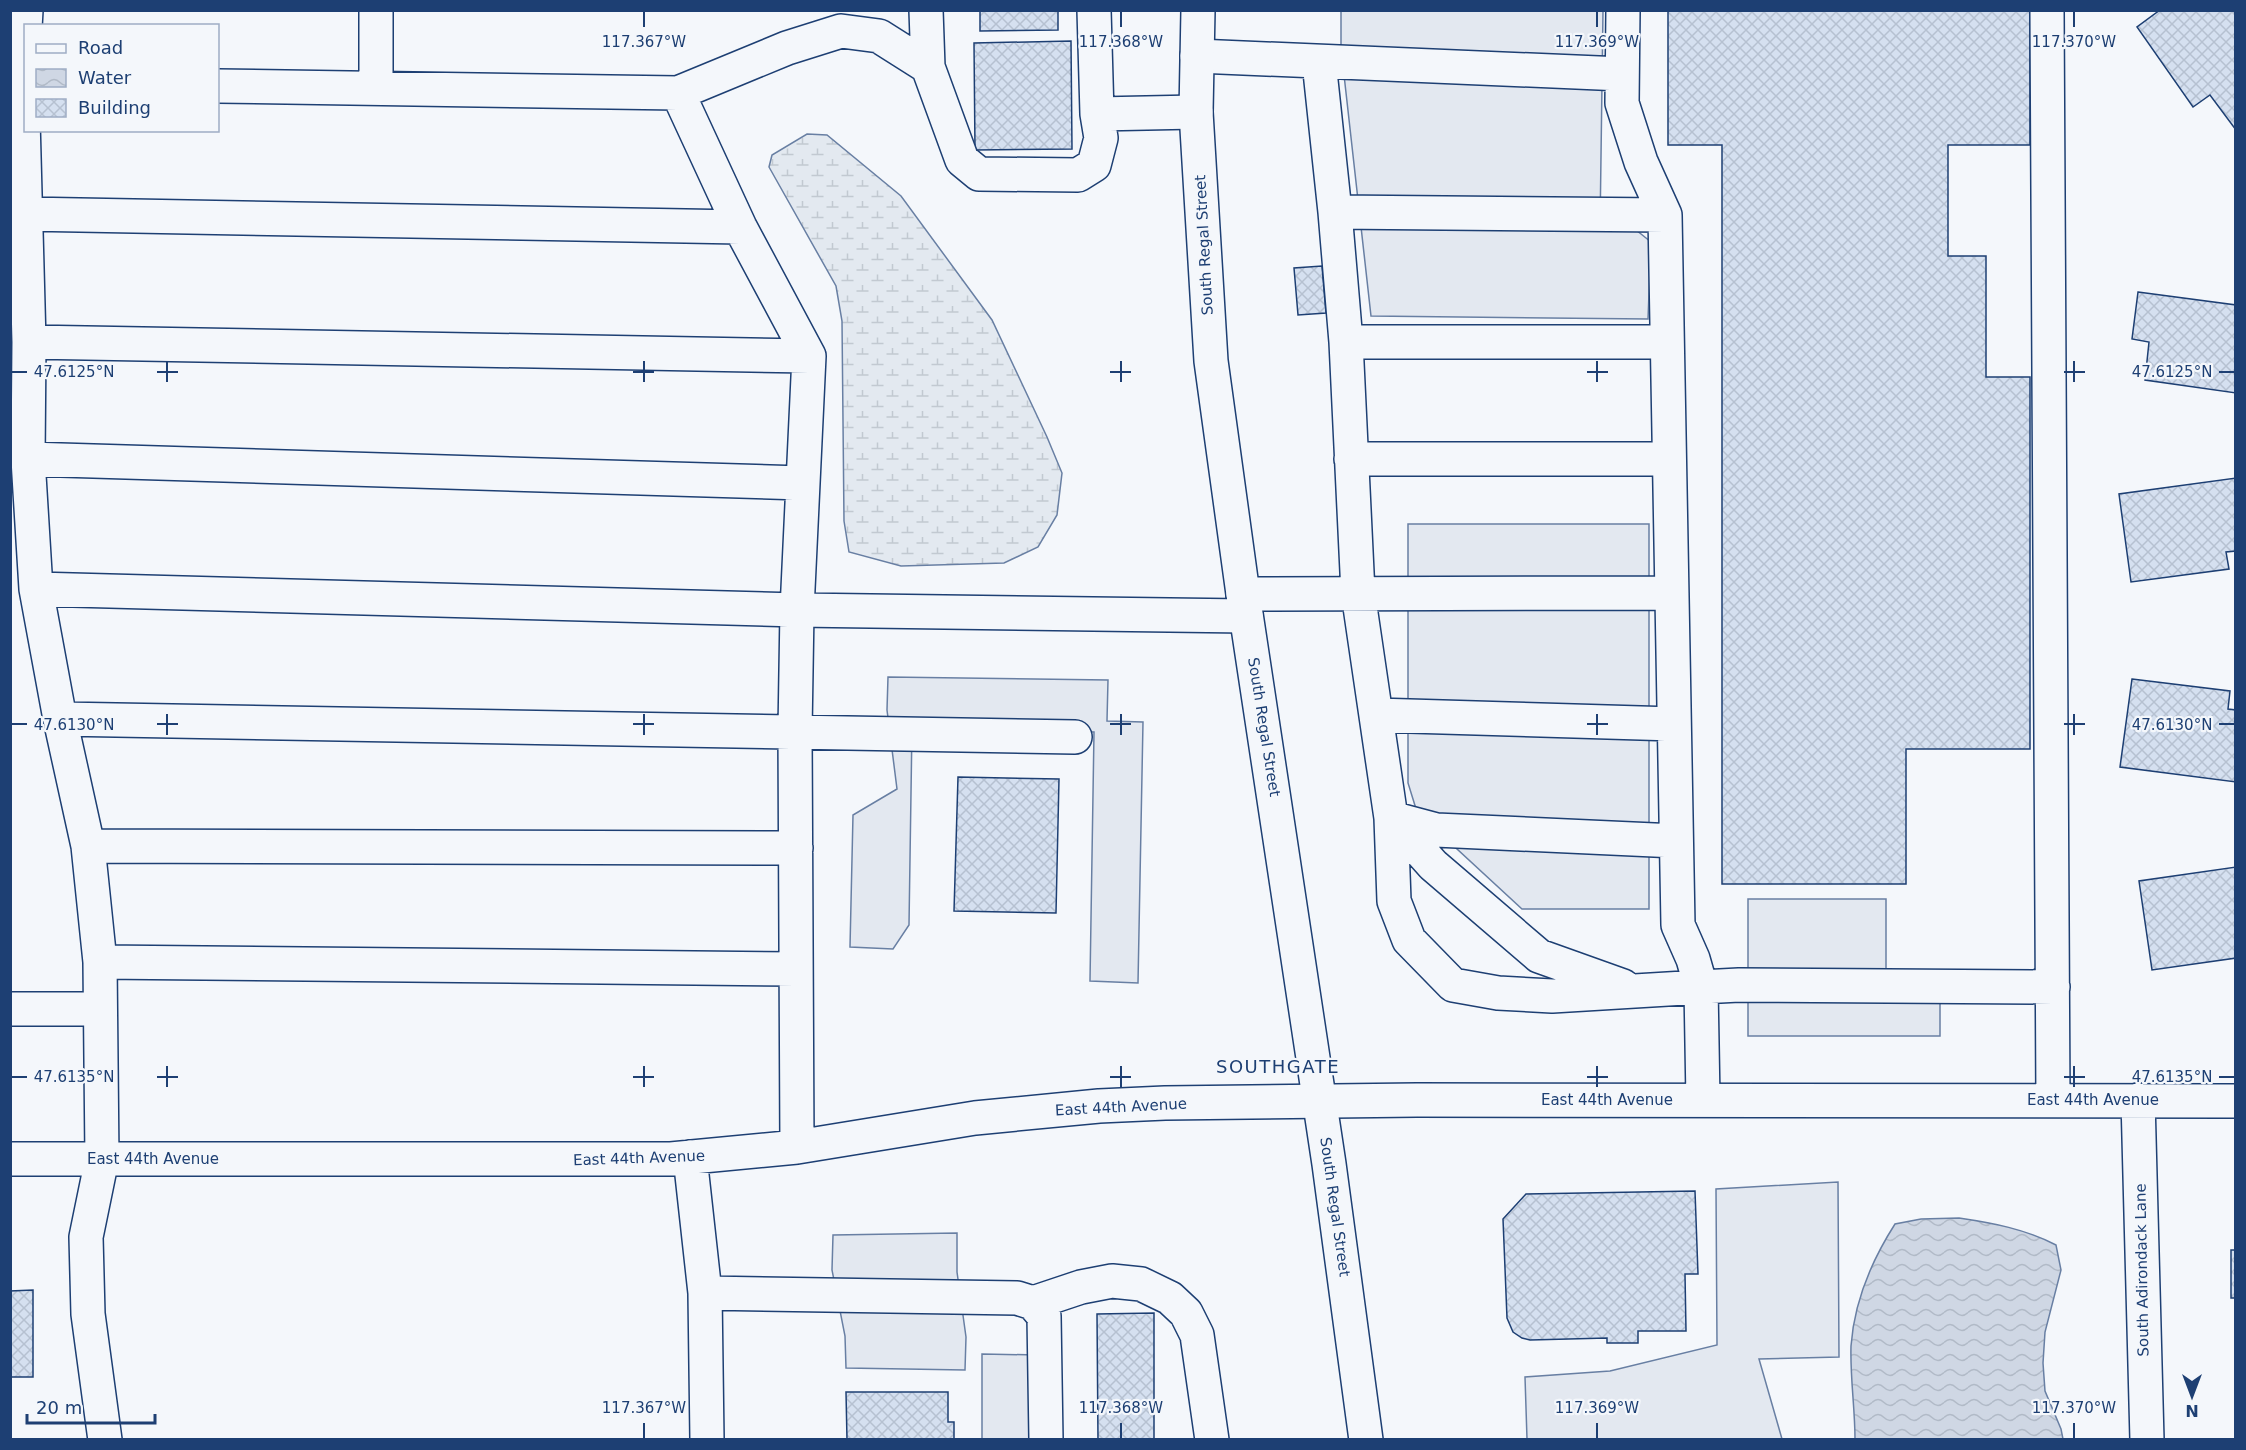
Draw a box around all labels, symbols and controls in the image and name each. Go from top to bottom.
legend [24,24,219,132]
text: 117.367°W [602,33,686,51]
text: 117.368°W [1079,33,1163,51]
text: 117.369°W [1555,33,1639,51]
text: 117.370°W [2032,33,2116,51]
text: Road [78,37,123,58]
text: Water [78,67,132,88]
text: Building [78,97,151,118]
street label: South Regal Street [1191,174,1217,316]
text: 47.6125°N [34,363,114,381]
text: 47.6125°N [2132,363,2212,381]
street label: South Regal Street [1244,656,1284,798]
text: 47.6130°N [34,716,114,734]
text: 47.6130°N [2132,716,2212,734]
district label: SOUTHGATE [1216,1056,1340,1077]
text: 47.6135°N [34,1068,114,1086]
text: 47.6135°N [2132,1068,2212,1086]
street label: East 44th Avenue [1541,1091,1673,1109]
street label: East 44th Avenue [2027,1091,2159,1109]
street label: East 44th Avenue [1055,1095,1187,1119]
street label: South Regal Street [1316,1136,1354,1278]
street label: East 44th Avenue [573,1147,705,1169]
street label: East 44th Avenue [87,1150,219,1168]
street label: South Adirondack Lane [2131,1183,2153,1357]
north arrow [2162,1366,2222,1426]
scale bar [27,1387,154,1425]
text: 20 m [36,1397,82,1418]
text: 117.367°W [602,1399,686,1417]
text: 117.368°W [1079,1399,1163,1417]
text: 117.369°W [1555,1399,1639,1417]
text: 117.370°W [2032,1399,2116,1417]
text: N [2185,1401,2199,1420]

